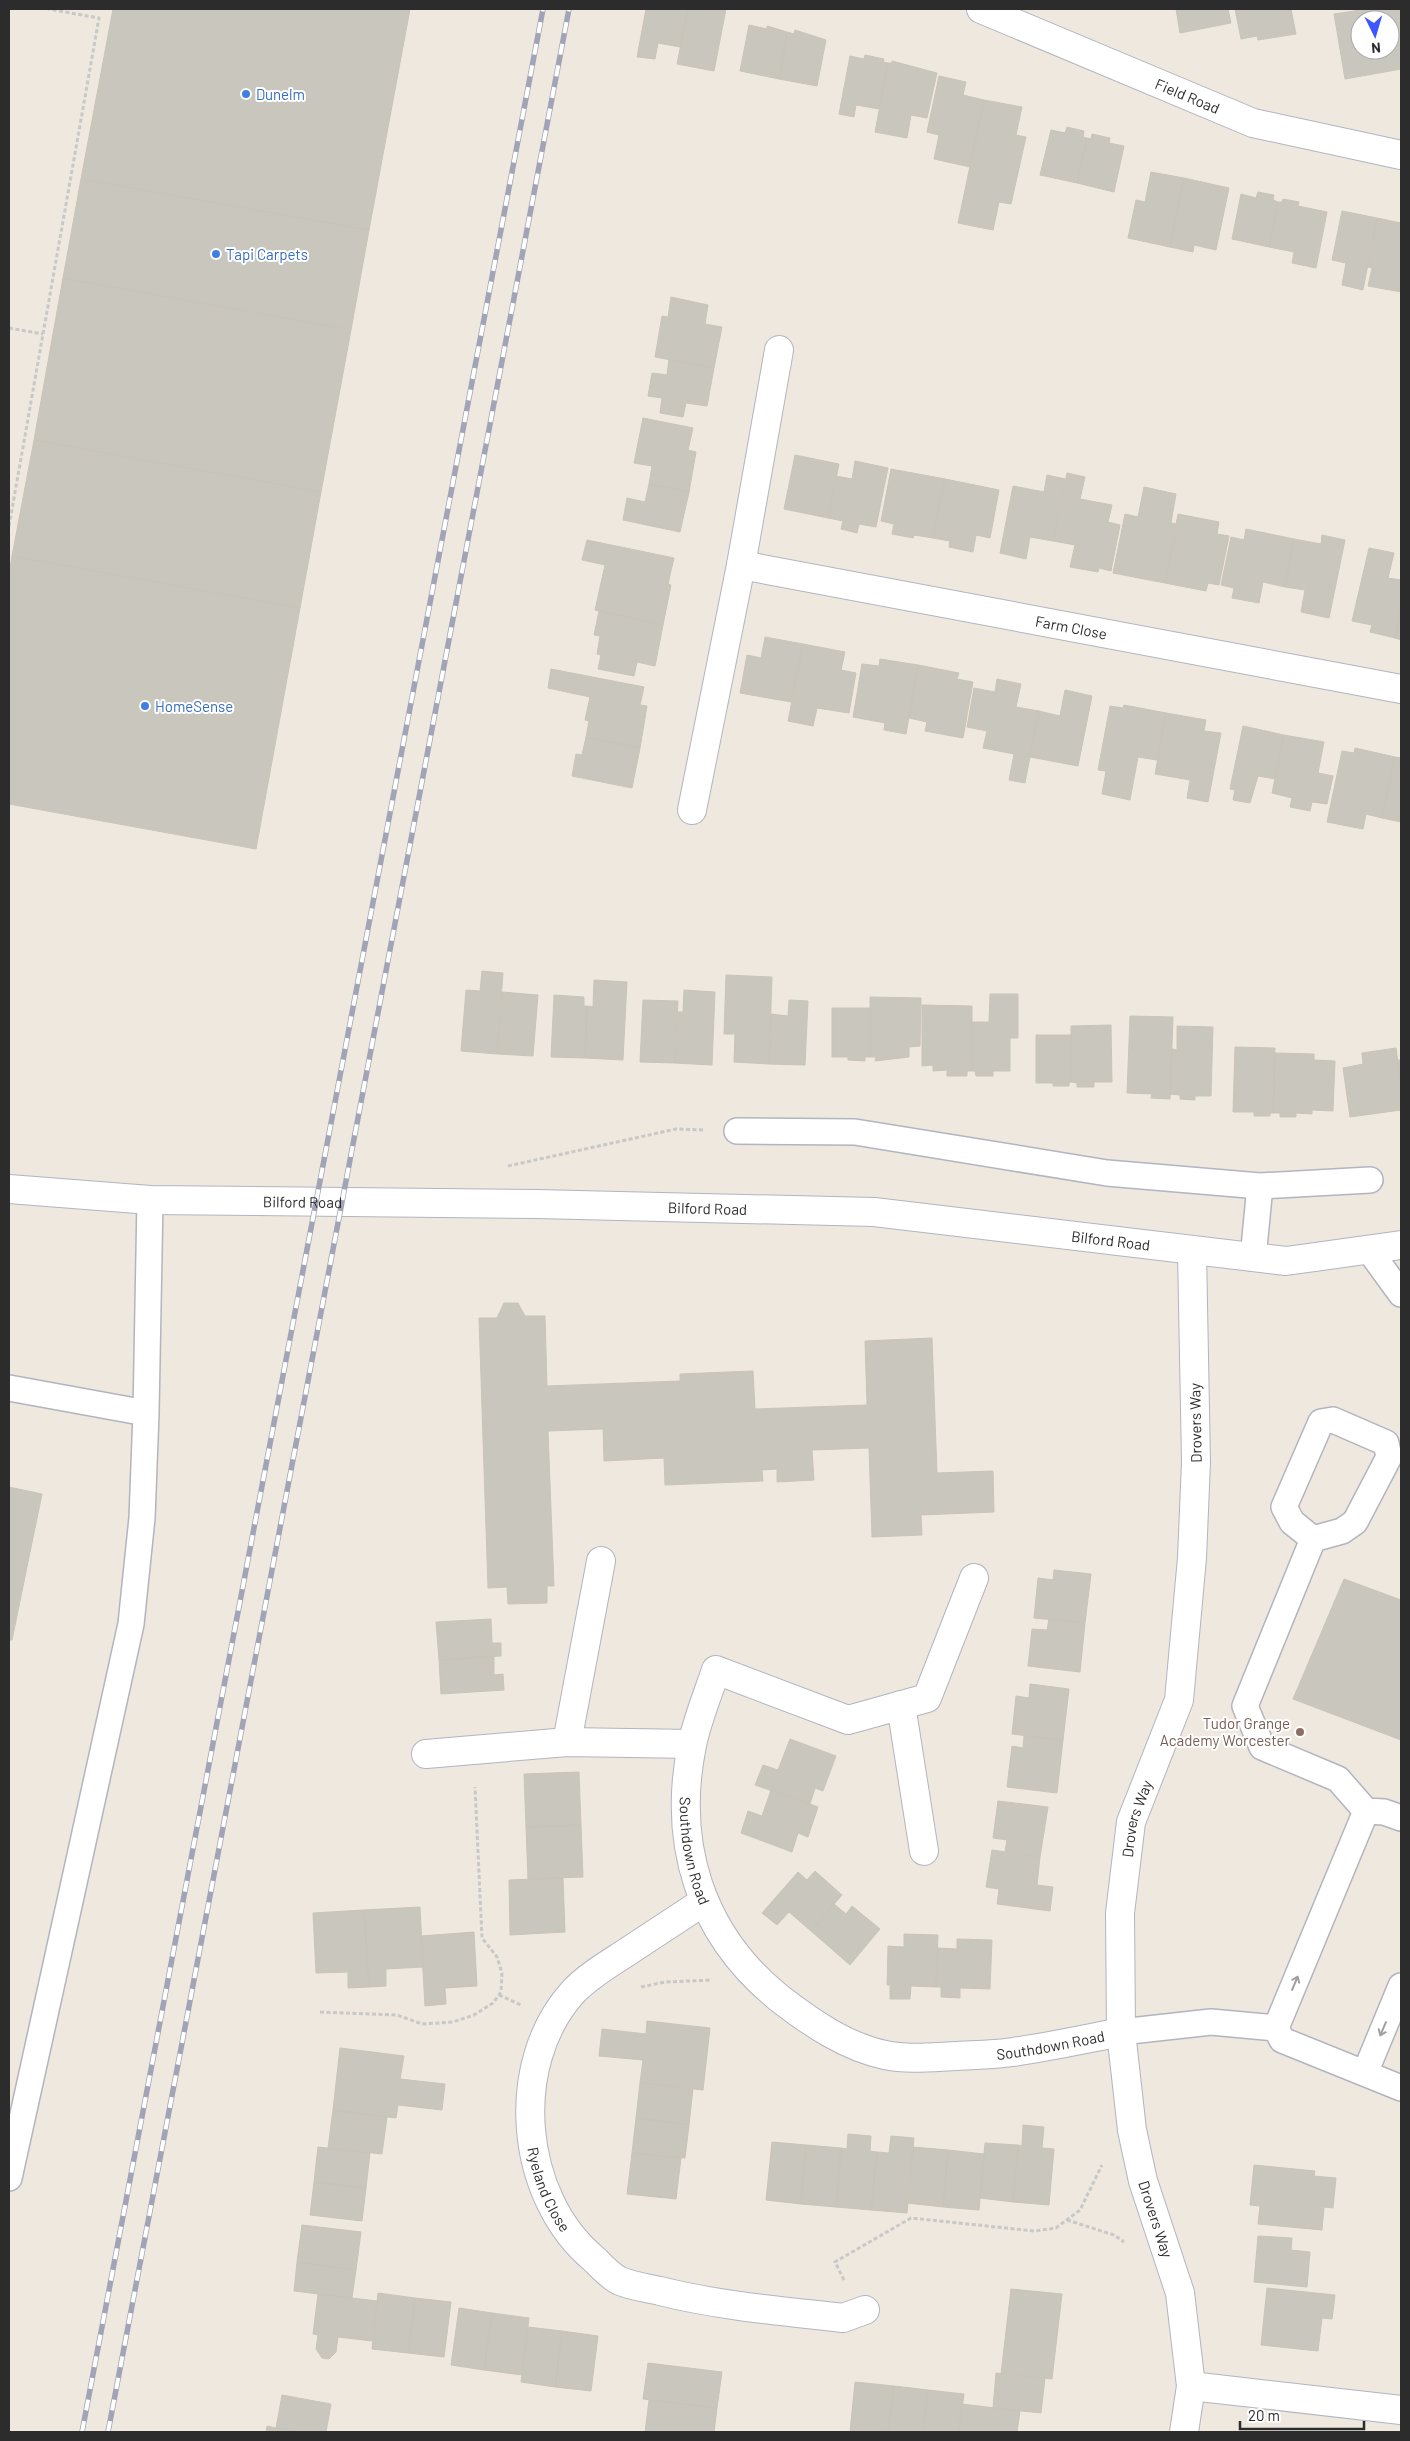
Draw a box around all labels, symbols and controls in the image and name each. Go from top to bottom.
north arrow [1350,10,1400,60]
text: N [1371,40,1382,57]
street label: Field Road [1153,74,1223,117]
place label: Dunelm [256,85,305,103]
marker: Dunelm [240,88,252,100]
place label: Tapi Carpets [226,245,308,263]
marker: Tapi Carpets [210,248,222,260]
street label: Farm Close [1034,611,1109,643]
place label: HomeSense [155,697,233,715]
marker: HomeSense [139,700,151,712]
street label: Bilford Road [263,1192,342,1211]
street label: Bilford Road [668,1198,747,1218]
street label: Bilford Road [1070,1227,1151,1254]
street label: Drovers Way [1185,1383,1205,1463]
place label: Tudor Grange Academy Worcester [1160,1714,1291,1749]
marker: Tudor Grange Academy Worcester [1294,1726,1306,1738]
street label: Drovers Way [1118,1777,1156,1858]
street label: Southdown Road [677,1797,714,1907]
one-way arrow [1291,1976,1300,1991]
one-way arrow [1378,2021,1388,2036]
street label: Southdown Road [995,2026,1106,2063]
street label: Ryeland Close [524,2146,574,2235]
street label: Drovers Way [1135,2178,1177,2260]
scale bar [1240,2398,1364,2430]
text: 20 m [1248,2406,1280,2424]

